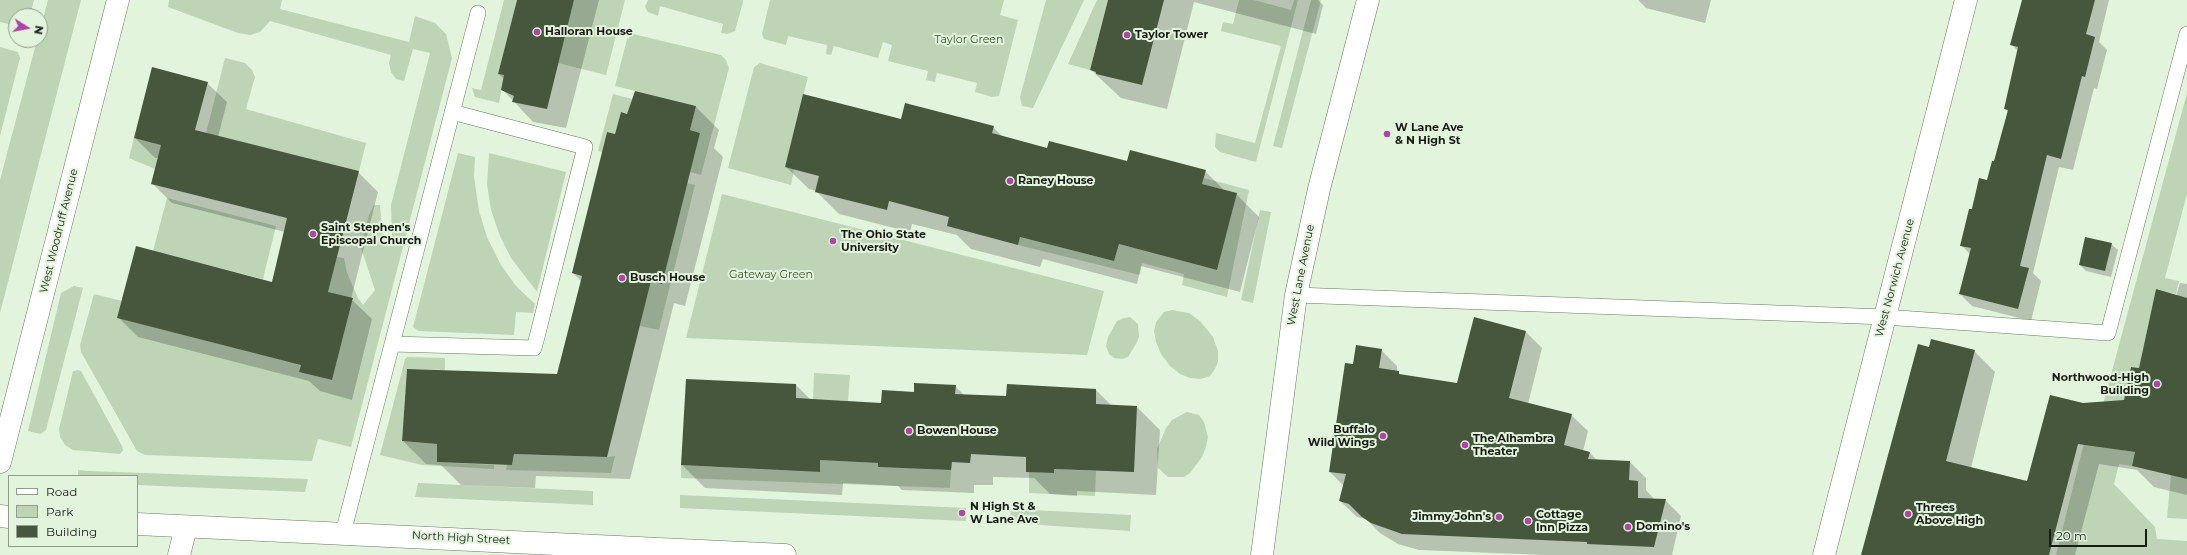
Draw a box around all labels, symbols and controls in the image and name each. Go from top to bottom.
north arrow [8,8,48,48]
text: N [31,24,47,36]
place label: Halloran House [545,25,633,39]
marker: Halloran House [532,27,542,37]
place label: Taylor Tower [1135,28,1208,42]
marker: Taylor Tower [1122,30,1132,40]
park label: Taylor Green [935,33,1003,47]
place label: W Lane Ave & N High St [1395,121,1464,147]
marker: W Lane Ave & N High St [1382,129,1392,139]
street label: West Woodruff Avenue [37,168,81,294]
place label: Raney House [1018,174,1094,188]
marker: Raney House [1005,176,1015,186]
street label: West Norwich Avenue [1873,217,1917,339]
place label: Saint Stephen's Episcopal Church [321,221,421,247]
street label: West Lane Avenue [1285,223,1317,327]
place label: The Ohio State University [841,228,926,254]
marker: Saint Stephen's Episcopal Church [308,229,318,239]
marker: The Ohio State University [828,236,838,246]
park label: Gateway Green [729,268,813,282]
place label: Busch House [630,271,705,285]
marker: Busch House [617,273,627,283]
place label: Northwood-High Building [2052,371,2149,397]
marker: Northwood-High Building [2152,379,2162,389]
place label: Buffalo Wild Wings [1308,423,1375,449]
place label: Bowen House [917,424,997,438]
marker: Bowen House [904,426,914,436]
marker: Buffalo Wild Wings [1378,431,1388,441]
place label: The Alhambra Theater [1473,432,1554,458]
marker: The Alhambra Theater [1460,440,1470,450]
legend [8,475,138,547]
text: Road [46,484,77,499]
place label: N High St & W Lane Ave [970,500,1039,526]
place label: Threes Above High [1916,501,1983,527]
text: Park [46,504,73,519]
marker: N High St & W Lane Ave [957,508,967,518]
place label: Cottage Inn Pizza [1536,508,1588,534]
marker: Threes Above High [1903,509,1913,519]
place label: Jimmy John's [1412,510,1491,524]
marker: Jimmy John's [1494,512,1504,522]
marker: Cottage Inn Pizza [1523,516,1533,526]
place label: Domino's [1636,520,1690,534]
scale bar [2051,521,2149,547]
marker: Domino's [1623,522,1633,532]
text: Building [46,524,97,539]
text: 20 m [2056,528,2087,543]
street label: North High Street [412,529,510,547]

